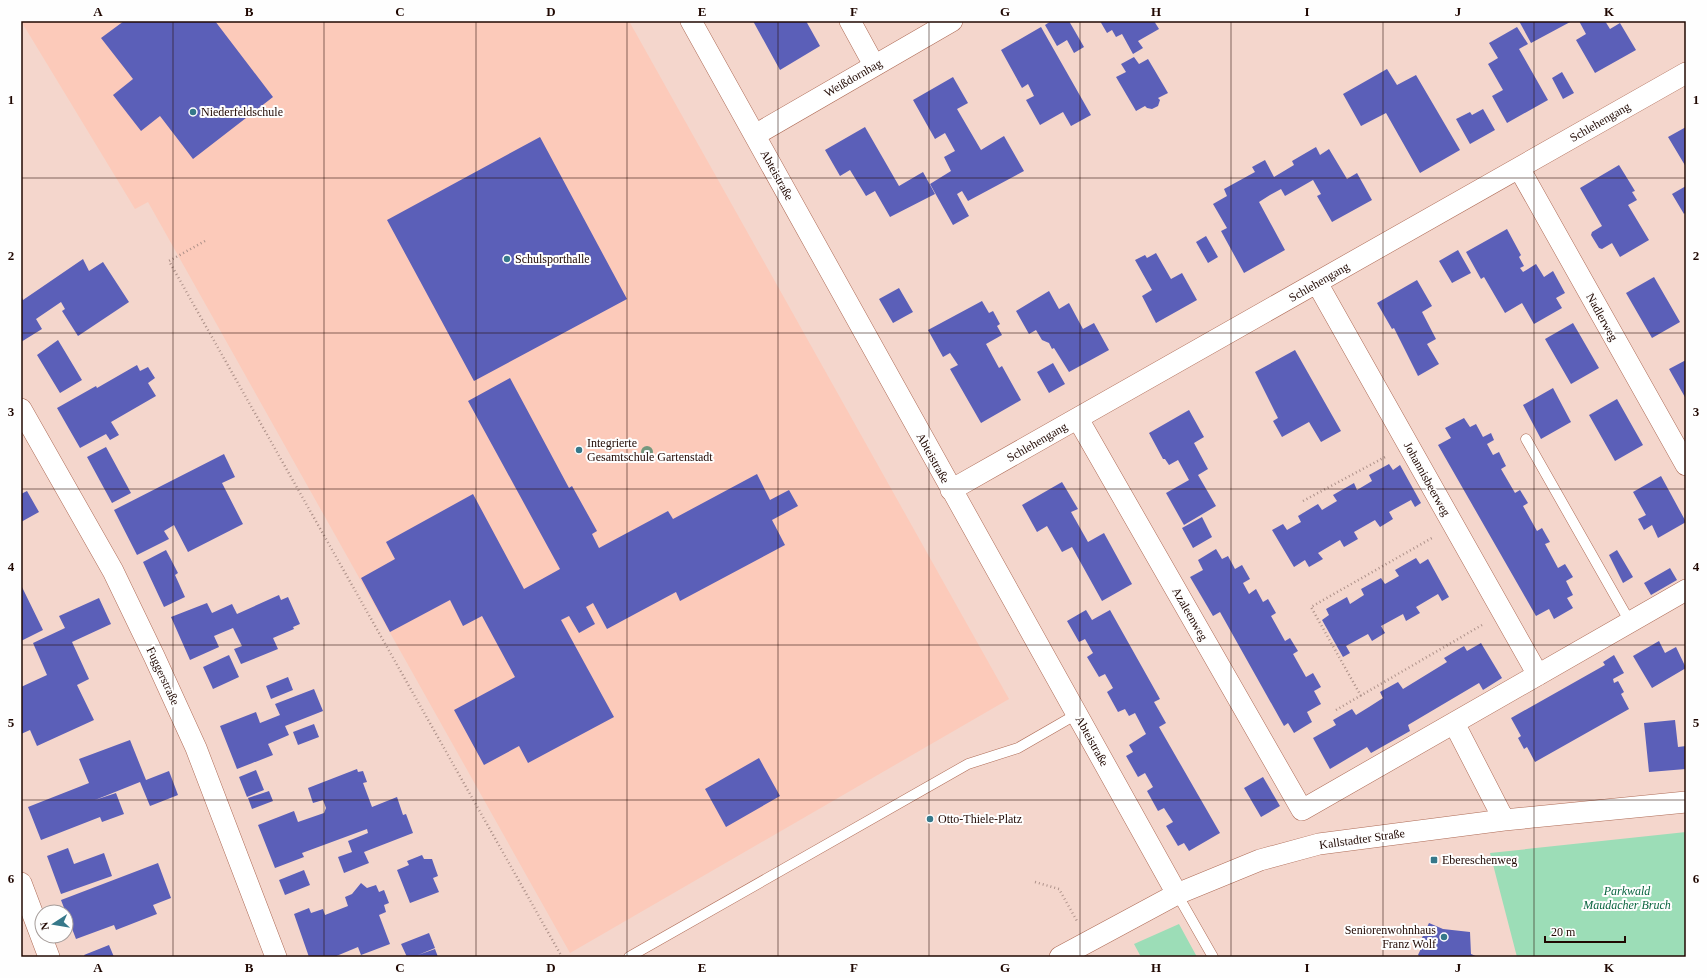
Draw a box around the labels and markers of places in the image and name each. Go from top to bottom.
place label: Niederfeldschule [201,105,283,119]
marker: Niederfeldschule [188,107,198,117]
place label: Schulsporthalle [515,252,590,266]
marker: Schulsporthalle [502,254,512,264]
place label: Integrierte Gesamtschule Gartenstadt [587,436,713,464]
marker: Integrierte Gesamtschule Gartenstadt [574,445,584,455]
place label: Otto-Thiele-Platz [938,812,1022,826]
marker: Otto-Thiele-Platz [925,814,935,824]
place label: Ebereschenweg [1442,853,1517,867]
marker: Ebereschenweg [1429,855,1439,865]
place label: Seniorenwohnhaus Franz Wolf [1345,923,1436,951]
marker: Seniorenwohnhaus Franz Wolf [1439,932,1449,942]

